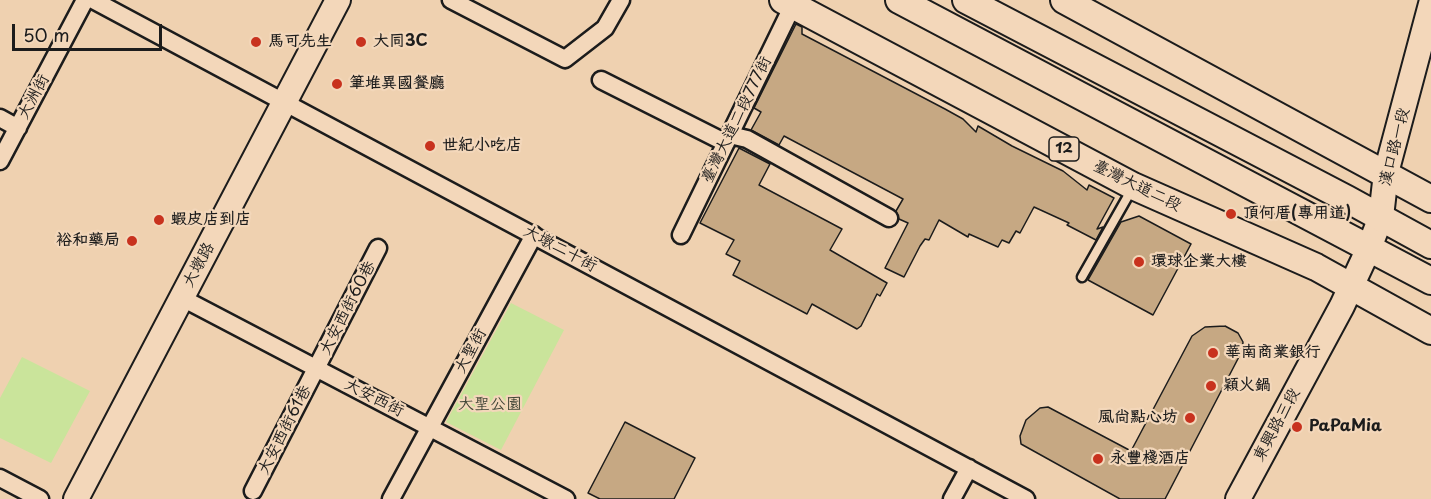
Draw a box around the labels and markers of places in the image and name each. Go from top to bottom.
place label: 馬可先生 [268,32,332,52]
place label: 大同3C [373,32,428,52]
marker: 馬可先生 [249,35,263,49]
marker: 大同3C [354,35,368,49]
place label: 筆堆異國餐廳 [349,74,445,94]
marker: 筆堆異國餐廳 [330,77,344,91]
place label: 世紀小吃店 [442,136,522,156]
marker: 世紀小吃店 [423,139,437,153]
place label: 頂何厝(專用道) [1243,204,1351,224]
marker: 頂何厝(專用道) [1224,207,1238,221]
place label: 蝦皮店到店 [171,210,251,230]
marker: 蝦皮店到店 [152,213,166,227]
place label: 裕和藥局 [56,231,120,251]
marker: 裕和藥局 [125,234,139,248]
place label: 環球企業大樓 [1151,252,1247,272]
marker: 環球企業大樓 [1132,255,1146,269]
place label: 華南商業銀行 [1225,343,1321,363]
marker: 華南商業銀行 [1206,346,1220,360]
place label: 穎火鍋 [1223,376,1271,396]
marker: 穎火鍋 [1204,379,1218,393]
place label: 風尚點心坊 [1098,408,1178,428]
marker: 風尚點心坊 [1183,411,1197,425]
place label: PaPaMia [1309,417,1382,437]
marker: PaPaMia [1290,420,1304,434]
place label: 永豐棧酒店 [1110,449,1190,469]
marker: 永豐棧酒店 [1091,452,1105,466]

